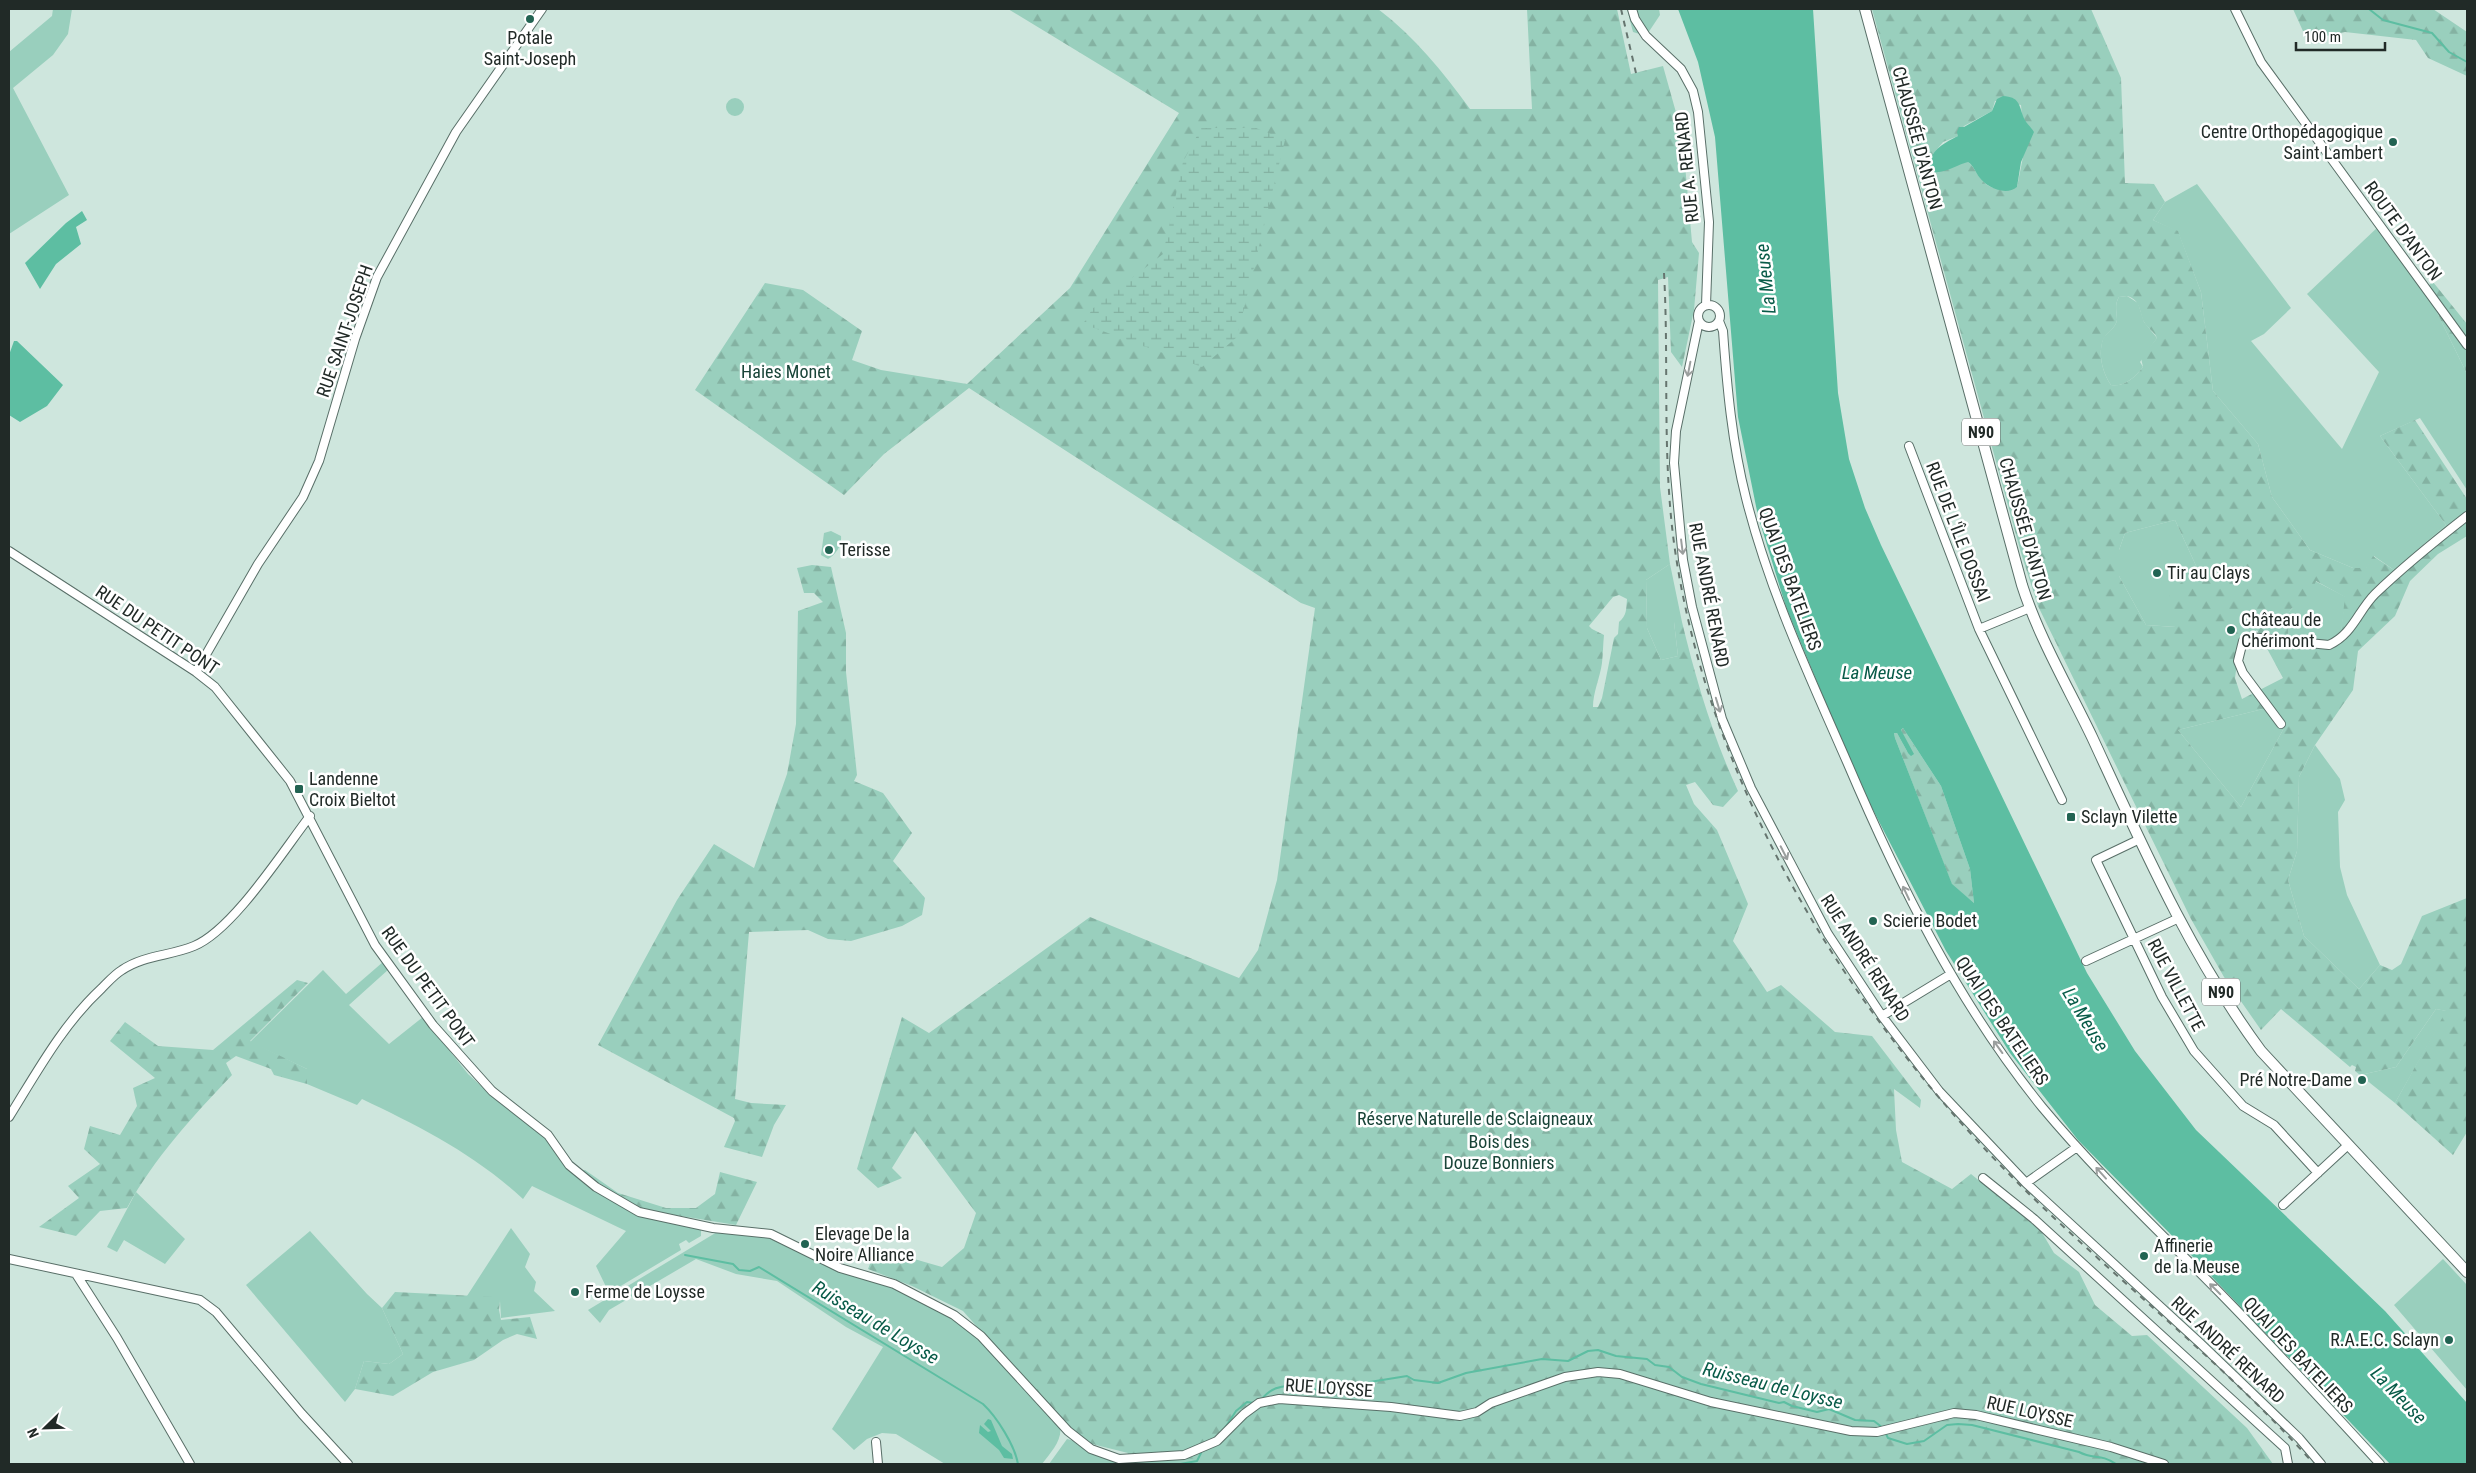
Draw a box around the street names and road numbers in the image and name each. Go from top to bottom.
street label: CHAUSSÉE D'ANTON [1888,64,1947,212]
street label: RUE A. RENARD [1670,110,1703,224]
street label: ROUTE D'ANTON [2360,177,2446,284]
street label: RUE SAINT-JOSEPH [312,262,377,400]
road number: N90 [1962,418,2000,446]
street label: CHAUSSÉE D'ANTON [1995,455,2056,603]
street label: RUE DE L'ÎLE DOSSAI [1922,459,1995,605]
street label: QUAI DES BATELIERS [1755,504,1826,653]
street label: RUE ANDRÉ RENARD [1685,521,1734,669]
street label: RUE DU PETIT PONT [92,581,223,679]
street label: RUE ANDRÉ RENARD [1817,890,1914,1025]
street label: RUE DU PETIT PONT [378,922,479,1051]
street label: RUE VILLETTE [2143,935,2210,1035]
street label: QUAI DES BATELIERS [1952,952,2053,1089]
road number: N90 [2202,979,2240,1006]
street label: RUE ANDRÉ RENARD [2167,1292,2289,1408]
street label: QUAI DES BATELIERS [2239,1292,2357,1417]
street label: RUE LOYSSE [1284,1374,1374,1401]
street label: RUE LOYSSE [1985,1391,2075,1432]

